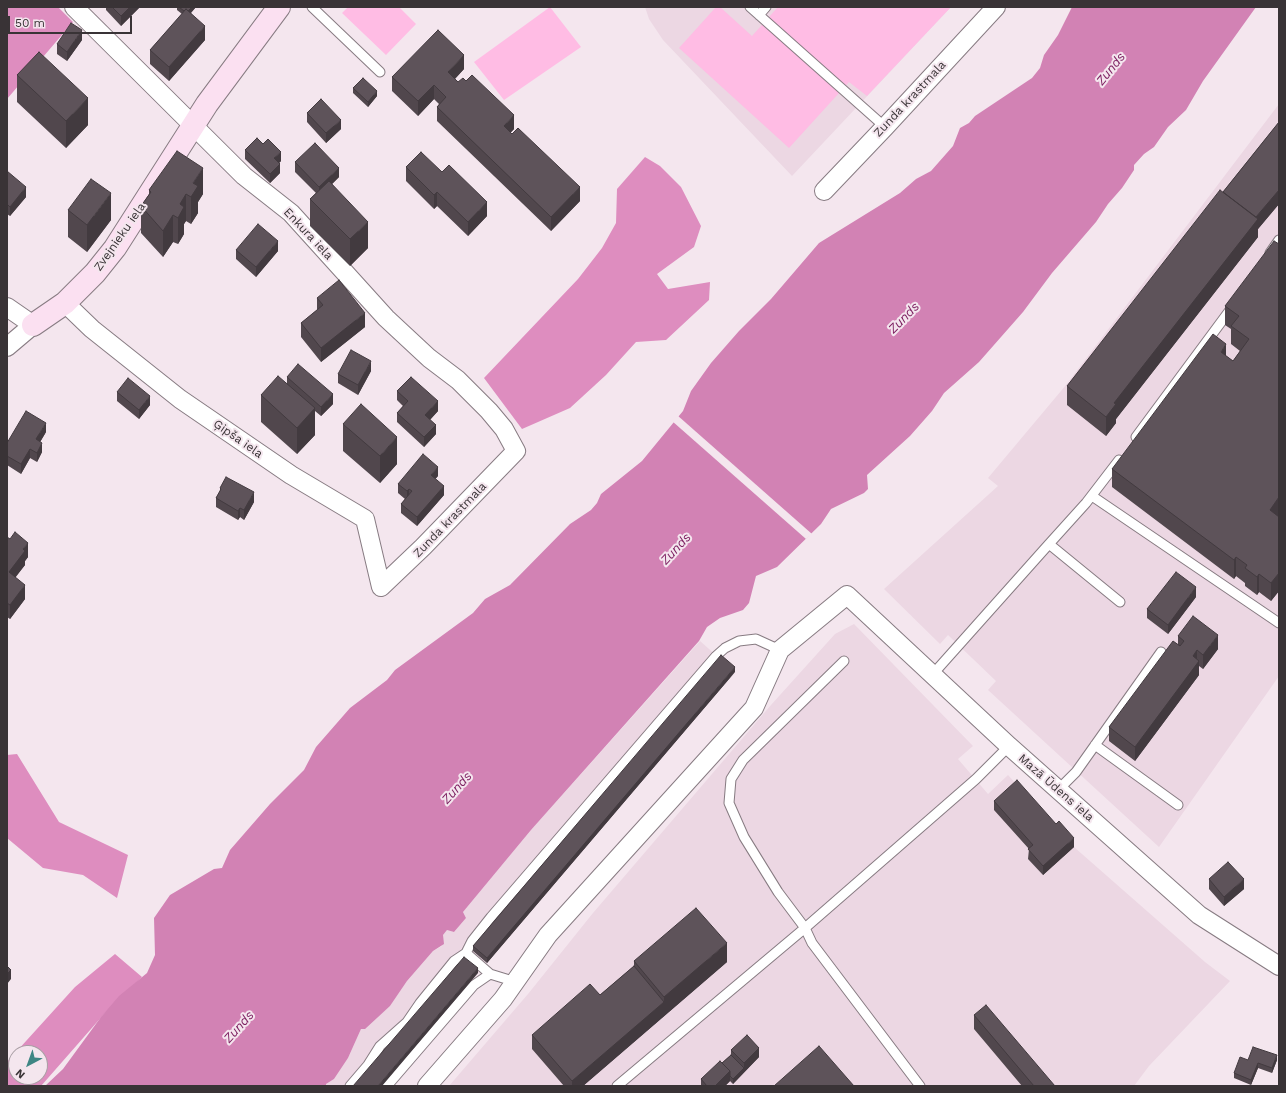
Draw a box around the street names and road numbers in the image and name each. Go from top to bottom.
street label: Zunda krastmala [871,58,949,140]
street label: Zvejnieku iela [91,200,149,274]
street label: Enkura iela [280,205,336,263]
street label: Ģipša iela [210,417,266,461]
street label: Zunda krastmala [410,479,490,561]
street label: Mazā Ūdens iela [1015,751,1097,825]

